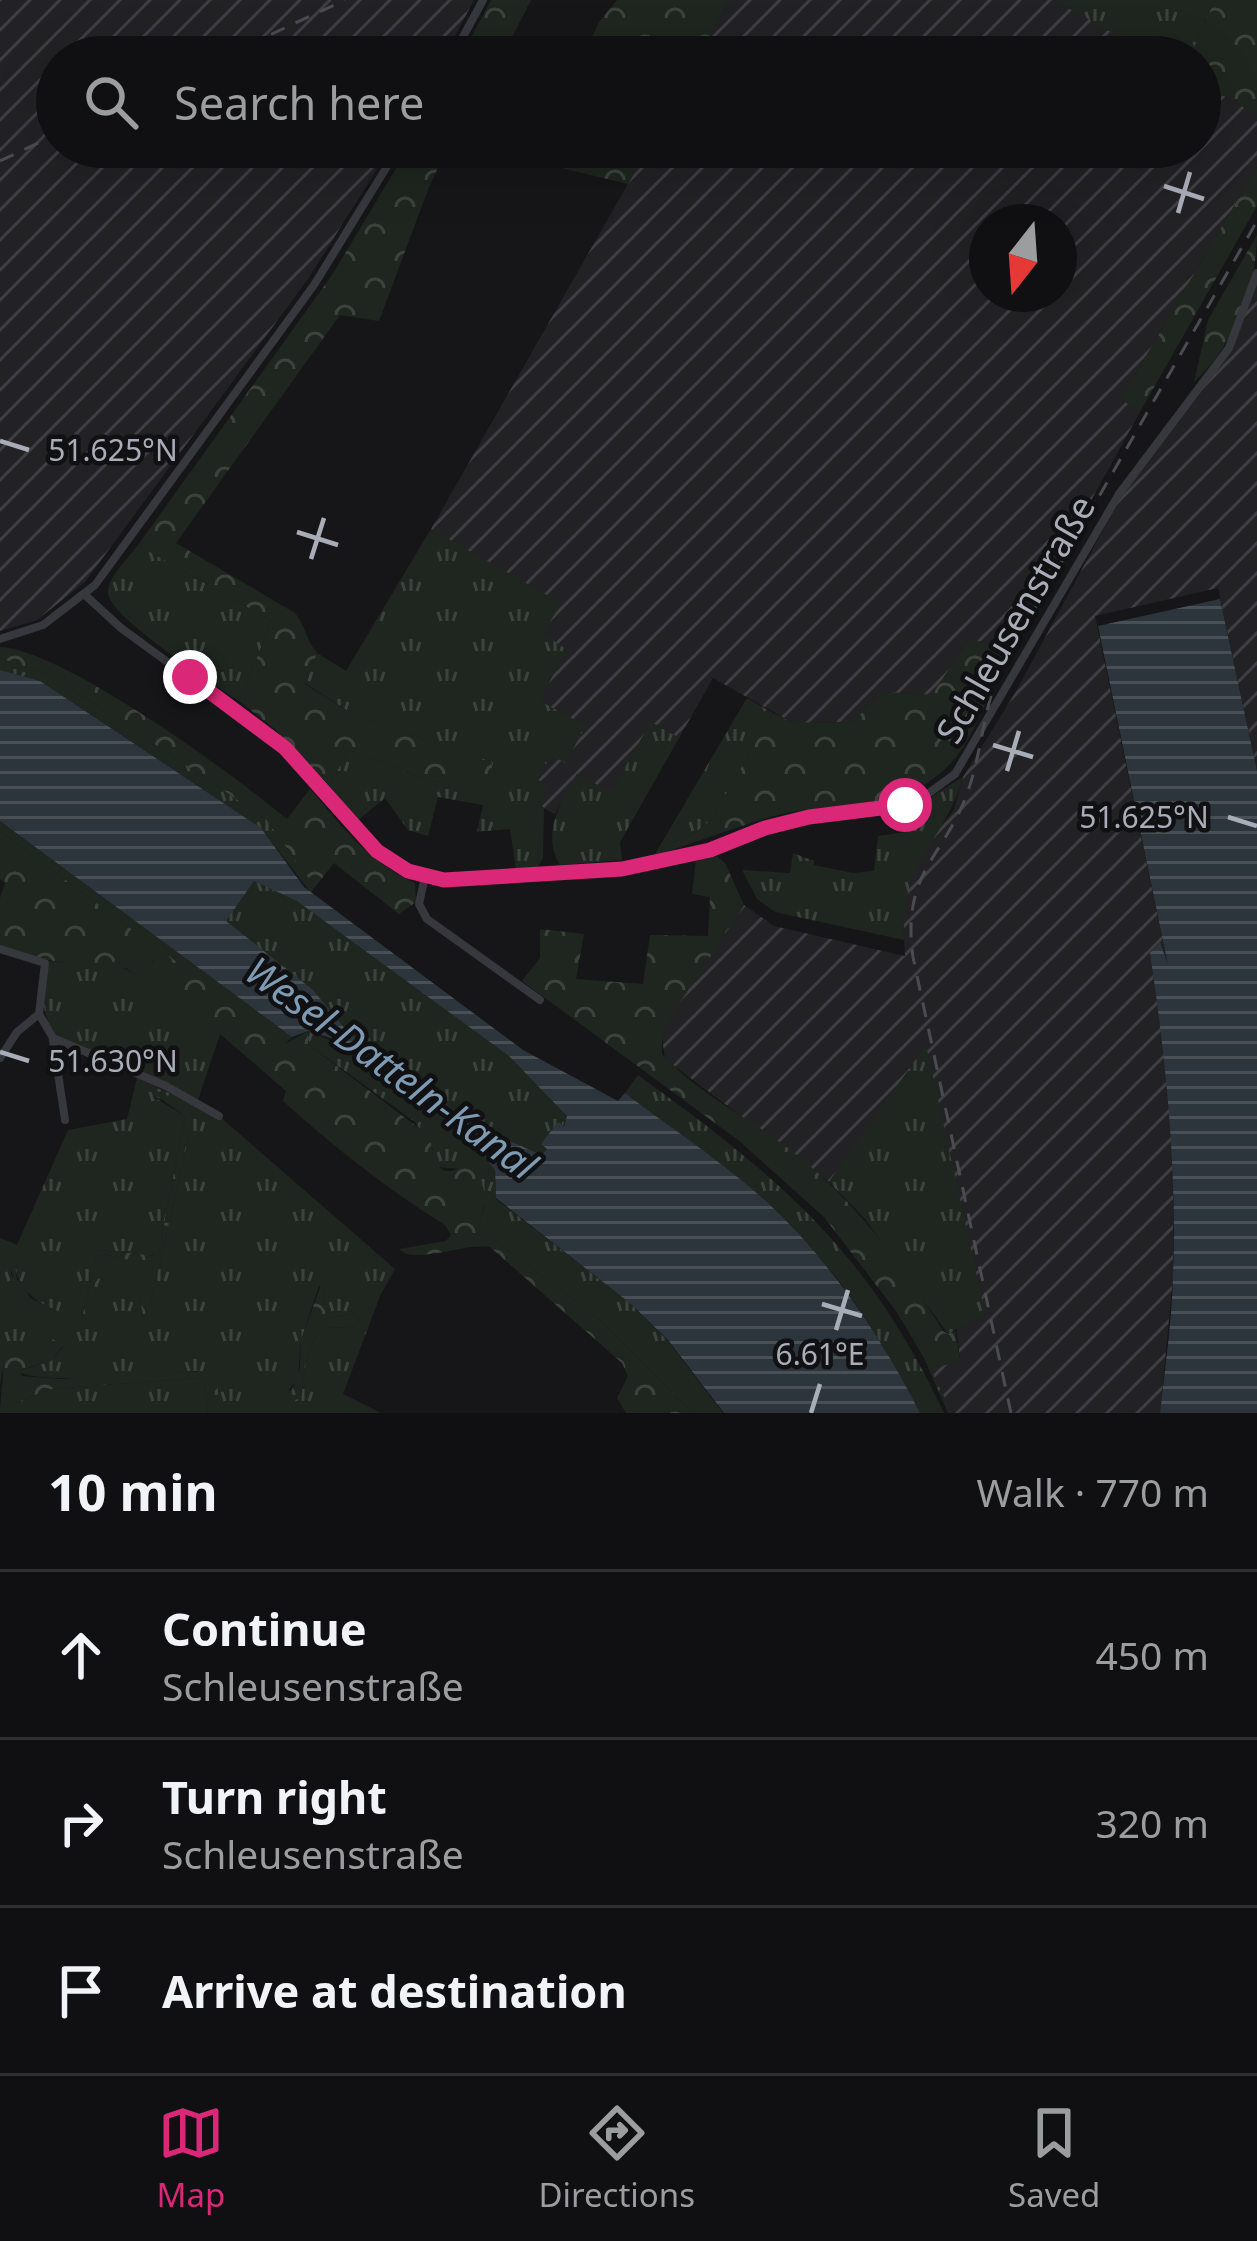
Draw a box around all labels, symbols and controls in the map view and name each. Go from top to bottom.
search box [36,36,1221,168]
icon: search [78,69,144,135]
text: Search here [174,72,424,133]
north arrow [969,204,1077,312]
text: 51.625°N [48,429,178,470]
street label: Schleusenstraße [924,486,1106,752]
route end [163,650,217,704]
route start [878,778,932,832]
text: 51.625°N [1079,796,1209,837]
water label: Wesel-Datteln-Kanal [236,943,549,1191]
text: 51.630°N [48,1040,178,1081]
text: 6.61°E [775,1333,865,1374]
text: 10 min [48,1456,218,1526]
text: Walk · 770 m [976,1465,1209,1518]
text: Continue [162,1598,367,1659]
icon: ahead [48,1622,114,1688]
text: 450 m [1095,1628,1209,1681]
text: Schleusenstraße [162,1659,464,1712]
text: Turn right [162,1766,387,1827]
icon: right [48,1790,114,1856]
text: 320 m [1095,1796,1209,1849]
text: Schleusenstraße [162,1827,464,1880]
icon: arrive [48,1958,114,2024]
text: Arrive at destination [162,1960,627,2021]
tab: Map [157,2100,225,2217]
tab: Directions [538,2100,695,2217]
tab: Saved [1008,2100,1100,2217]

